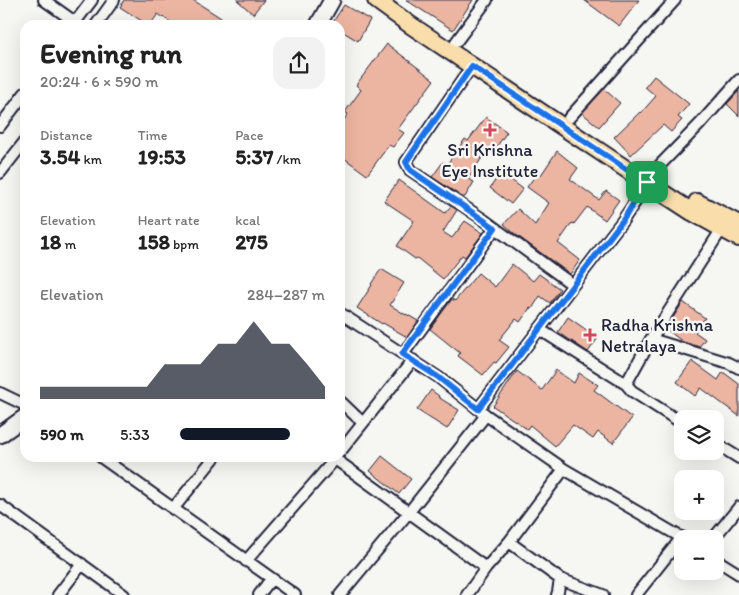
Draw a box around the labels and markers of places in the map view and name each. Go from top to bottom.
marker: Sri Krishna Eye Institute [483,123,497,137]
place label: Sri Krishna Eye Institute [442,139,538,182]
pin [626,161,668,203]
place label: Radha Krishna Netralaya [601,314,714,357]
marker: Radha Krishna Netralaya [583,328,597,342]

